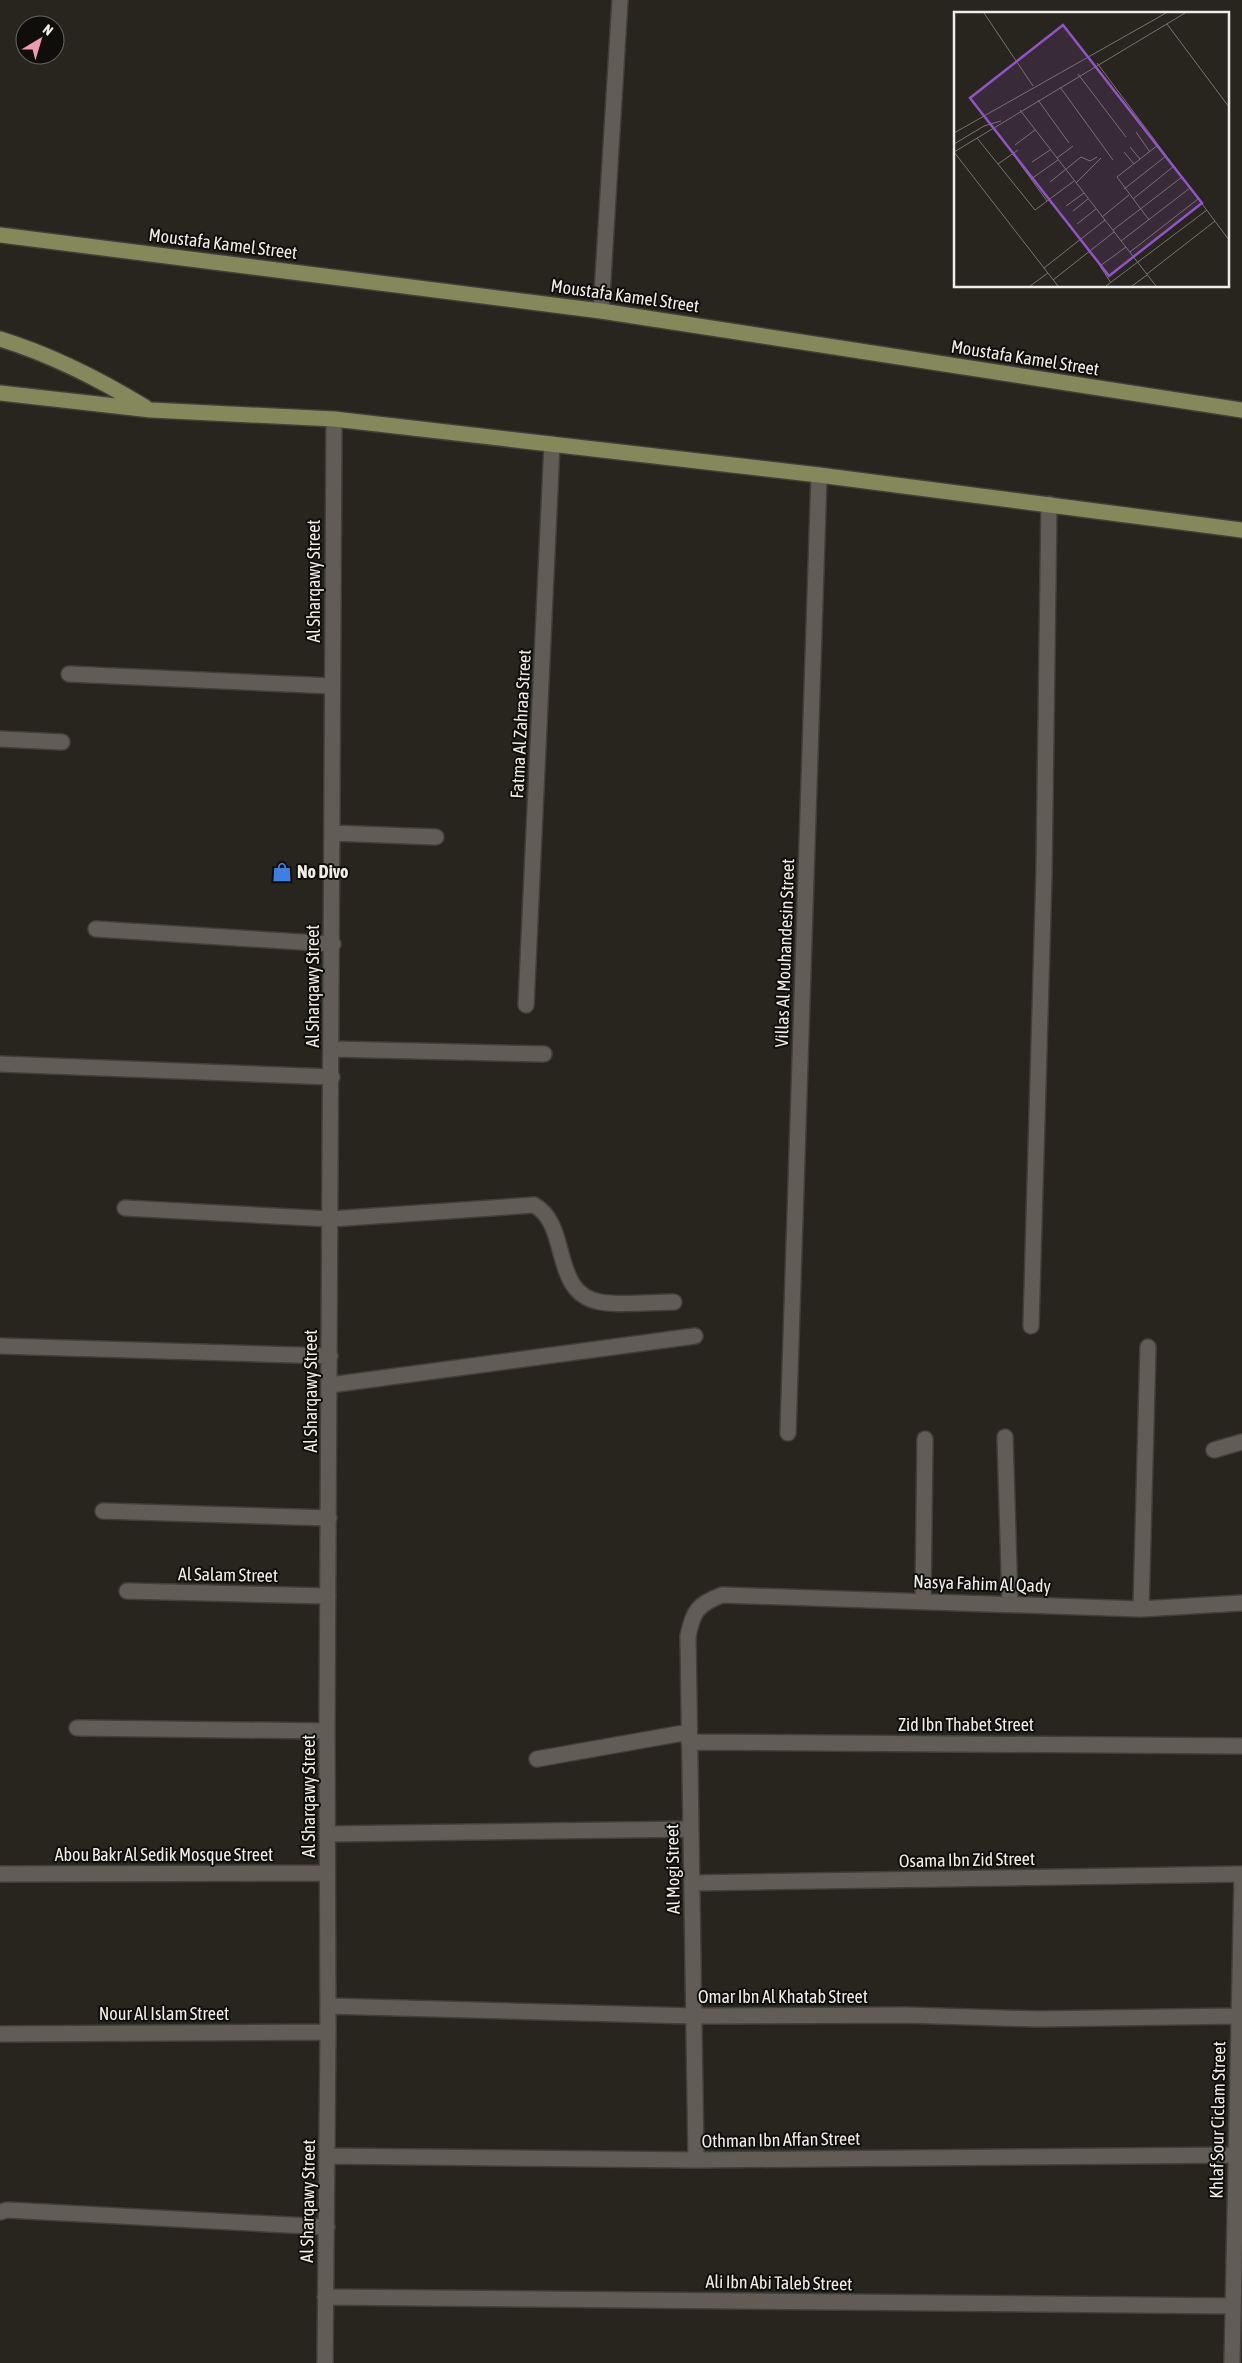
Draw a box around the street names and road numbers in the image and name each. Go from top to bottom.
street label: Moustafa Kamel Street [148,224,299,263]
street label: Moustafa Kamel Street [550,275,701,316]
street label: Moustafa Kamel Street [950,335,1101,380]
street label: Al Sharqawy Street [303,519,324,643]
street label: Fatma Al Zahraa Street [506,649,535,799]
street label: Villas Al Mouhandesin Street [771,858,798,1048]
street label: Al Sharqawy Street [302,924,323,1048]
street label: Al Sharqawy Street [300,1329,321,1453]
street label: Al Salam Street [178,1563,278,1586]
street label: Nasya Fahim Al Qady [913,1571,1051,1596]
street label: Zid Ibn Thabet Street [898,1714,1034,1735]
street label: Al Sharqawy Street [298,1734,319,1858]
street label: Al Mogi Street [661,1824,684,1914]
street label: Abou Bakr Al Sedik Mosque Street [55,1844,273,1865]
street label: Osama Ibn Zid Street [899,1848,1035,1871]
street label: Omar Ibn Al Khatab Street [698,1986,868,2007]
street label: Nour Al Islam Street [99,2003,229,2024]
street label: Khlaf Sour Ciclam Street [1206,2041,1229,2199]
street label: Othman Ibn Affan Street [701,2128,861,2151]
street label: Al Sharqawy Street [296,2139,319,2263]
street label: Ali Ibn Abi Taleb Street [705,2271,853,2294]

